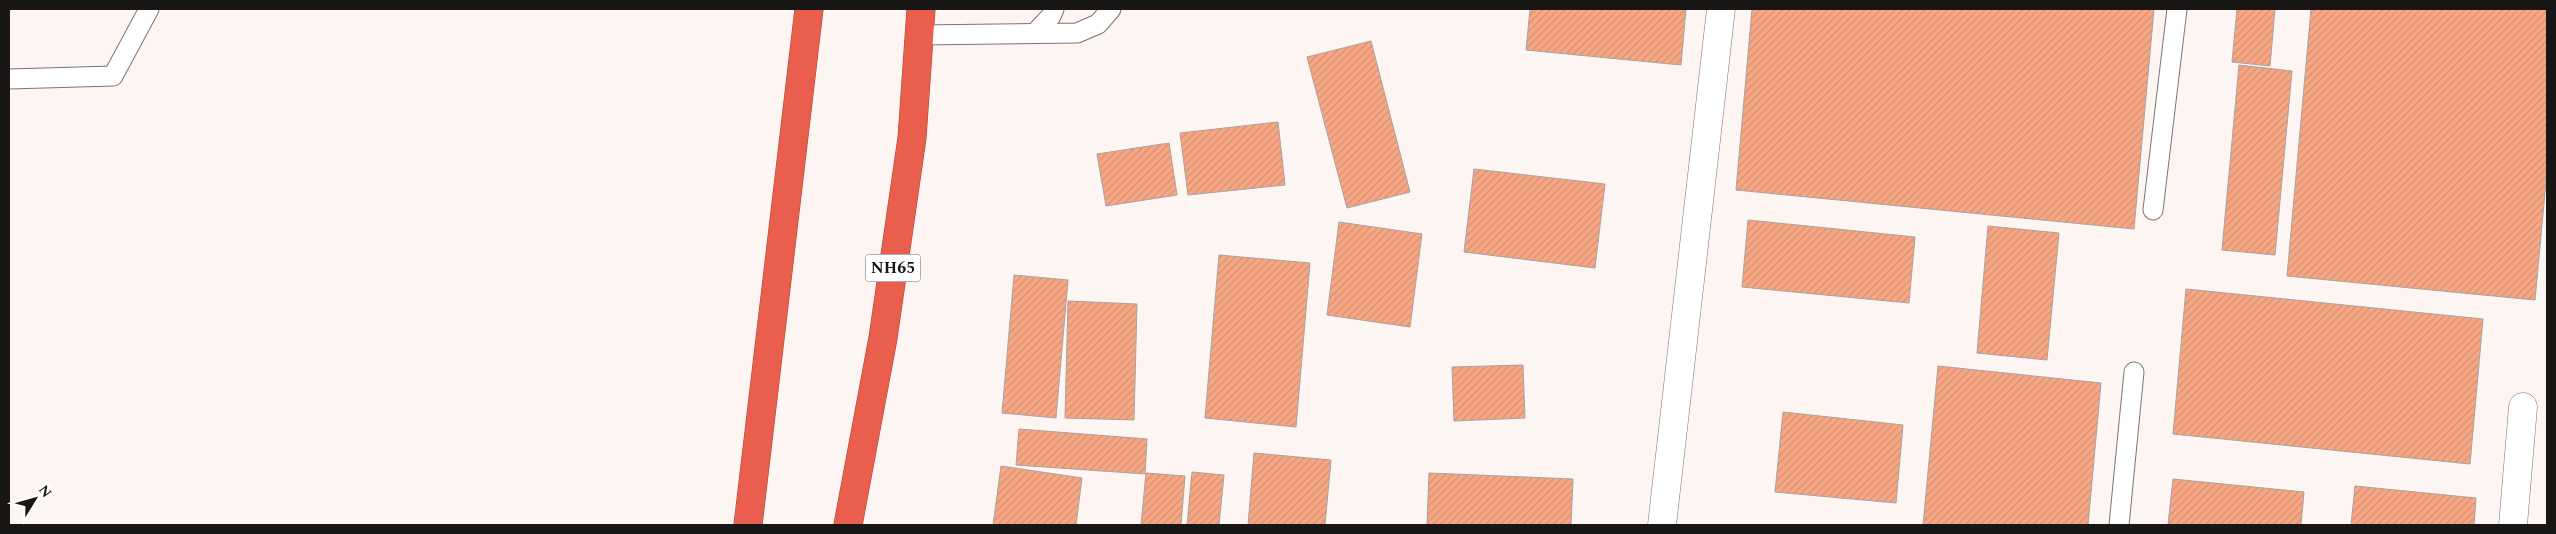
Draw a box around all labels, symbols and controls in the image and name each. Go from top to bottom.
road number: NH65 [866,254,920,282]
north arrow [10,474,60,524]
text: N [33,481,57,502]

